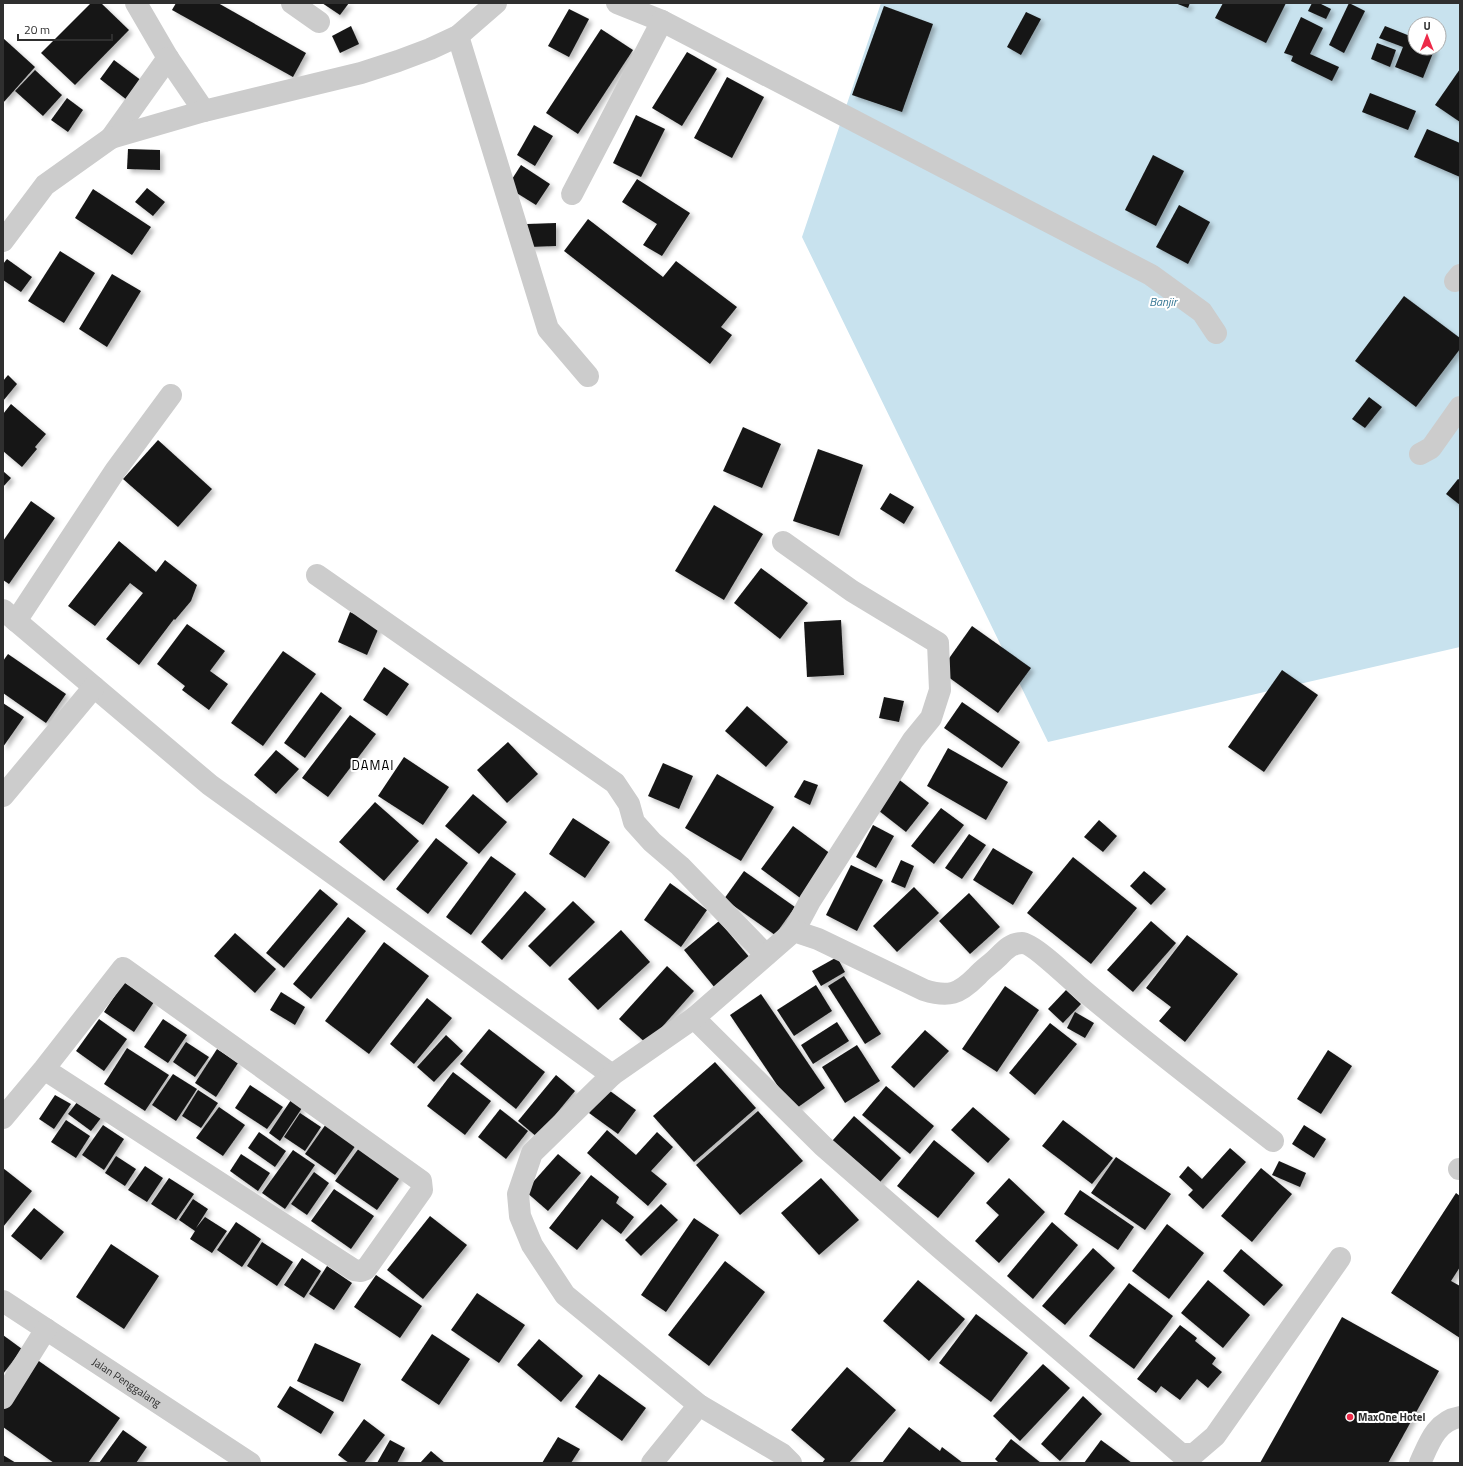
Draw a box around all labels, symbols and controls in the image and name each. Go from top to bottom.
scale bar [18,16,112,42]
north arrow [1407,16,1447,56]
text: U [1423,18,1431,34]
text: 20 m [24,20,50,39]
water label: Banjir [1149,292,1179,311]
district label: DAMAI [352,755,394,775]
street label: Jalan Penggalang [89,1354,165,1411]
place label: MaxOne Hotel [1358,1409,1425,1425]
marker: MaxOne Hotel [1345,1412,1355,1422]

